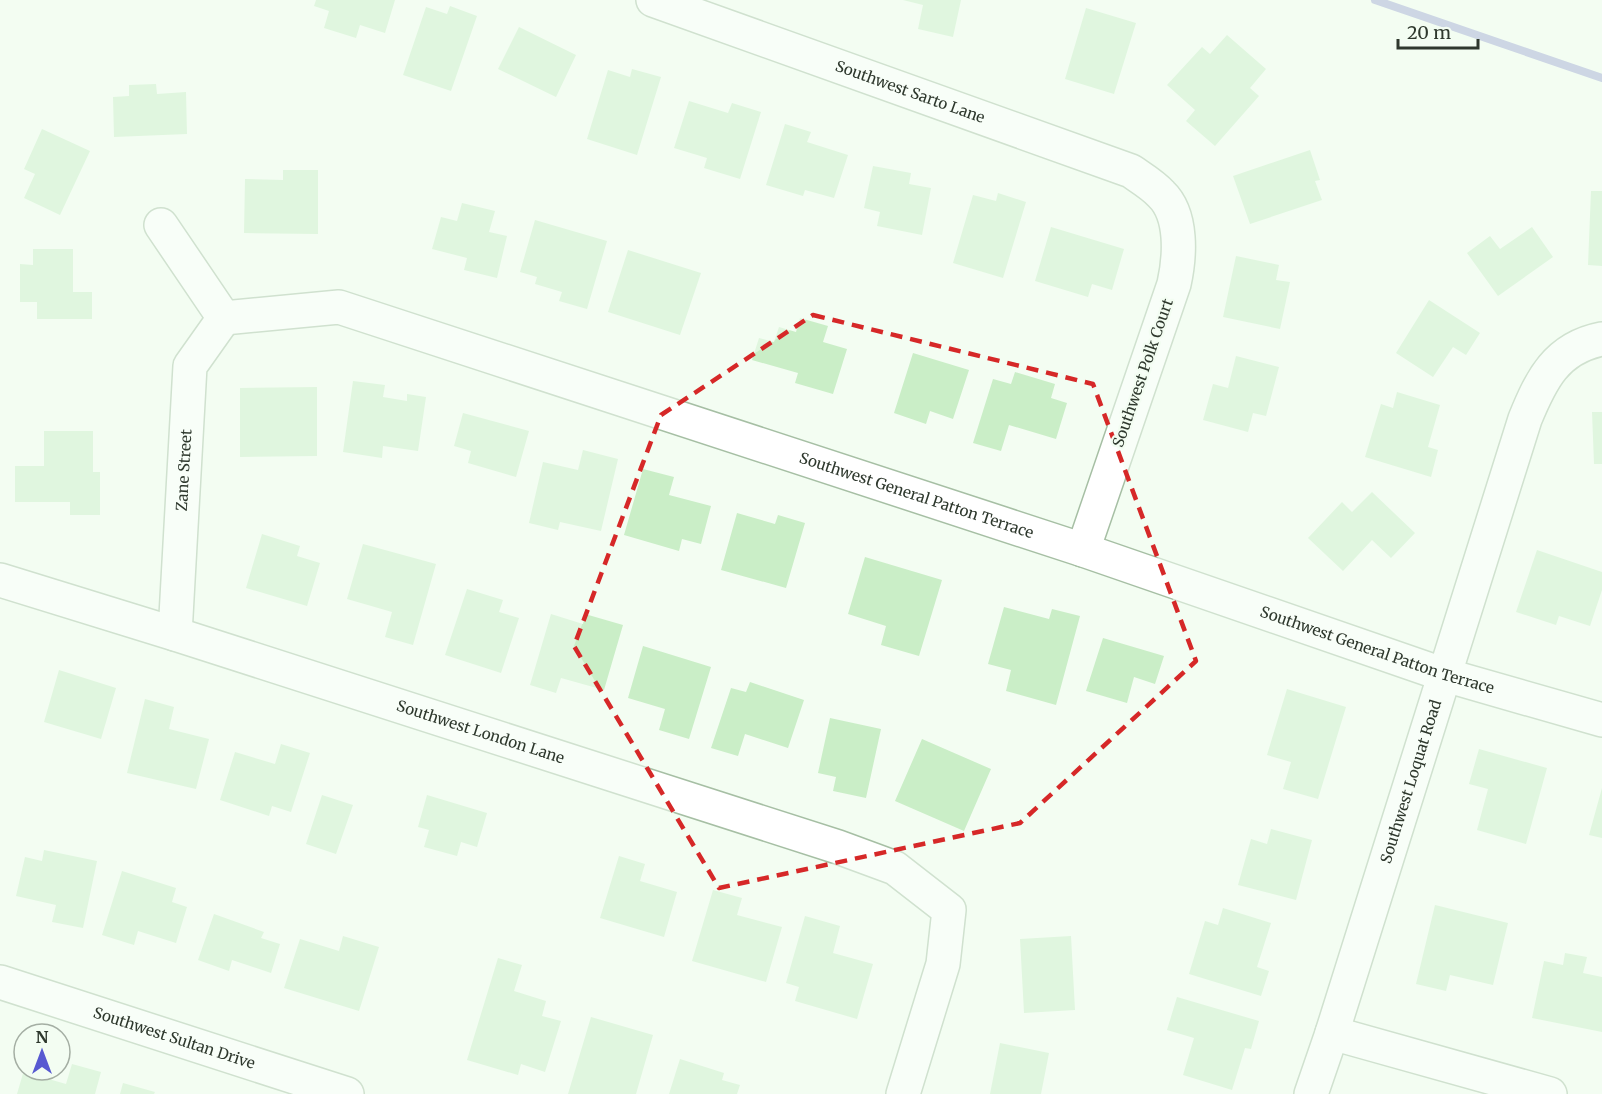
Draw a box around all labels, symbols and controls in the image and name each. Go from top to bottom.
scale bar [1398,12,1478,50]
text: 20 m [1407,21,1451,44]
street label: Southwest Sarto Lane [833,56,988,127]
street label: Southwest Polk Court [1108,296,1177,450]
street label: Zane Street [172,428,195,512]
street label: Southwest General Patton Terrace [797,448,1036,542]
street label: Southwest General Patton Terrace [1258,602,1497,698]
street label: Southwest London Lane [394,696,567,768]
street label: Southwest Loquat Road [1376,697,1445,866]
street label: Southwest Sultan Drive [91,1003,258,1073]
north arrow [12,1022,72,1082]
text: N [36,1027,49,1047]

